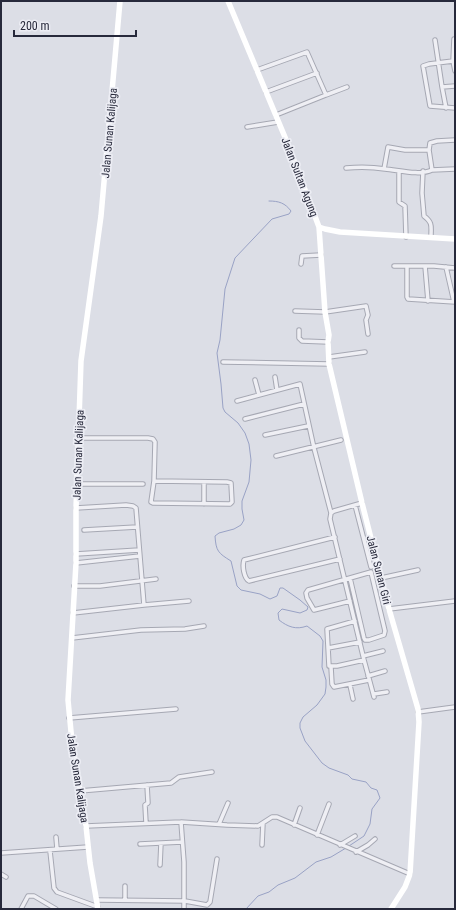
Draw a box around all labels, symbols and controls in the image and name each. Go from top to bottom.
scale bar [14,12,136,38]
text: 200 m [20,19,50,33]
street label: Jalan Sunan Kalijaga [99,87,120,179]
street label: Jalan Sultan Agung [278,136,321,219]
street label: Jalan Sunan Kalijaga [70,410,87,500]
street label: Jalan Sunan Giri [364,534,393,606]
street label: Jalan Sunan Kalijaga [64,732,91,824]

